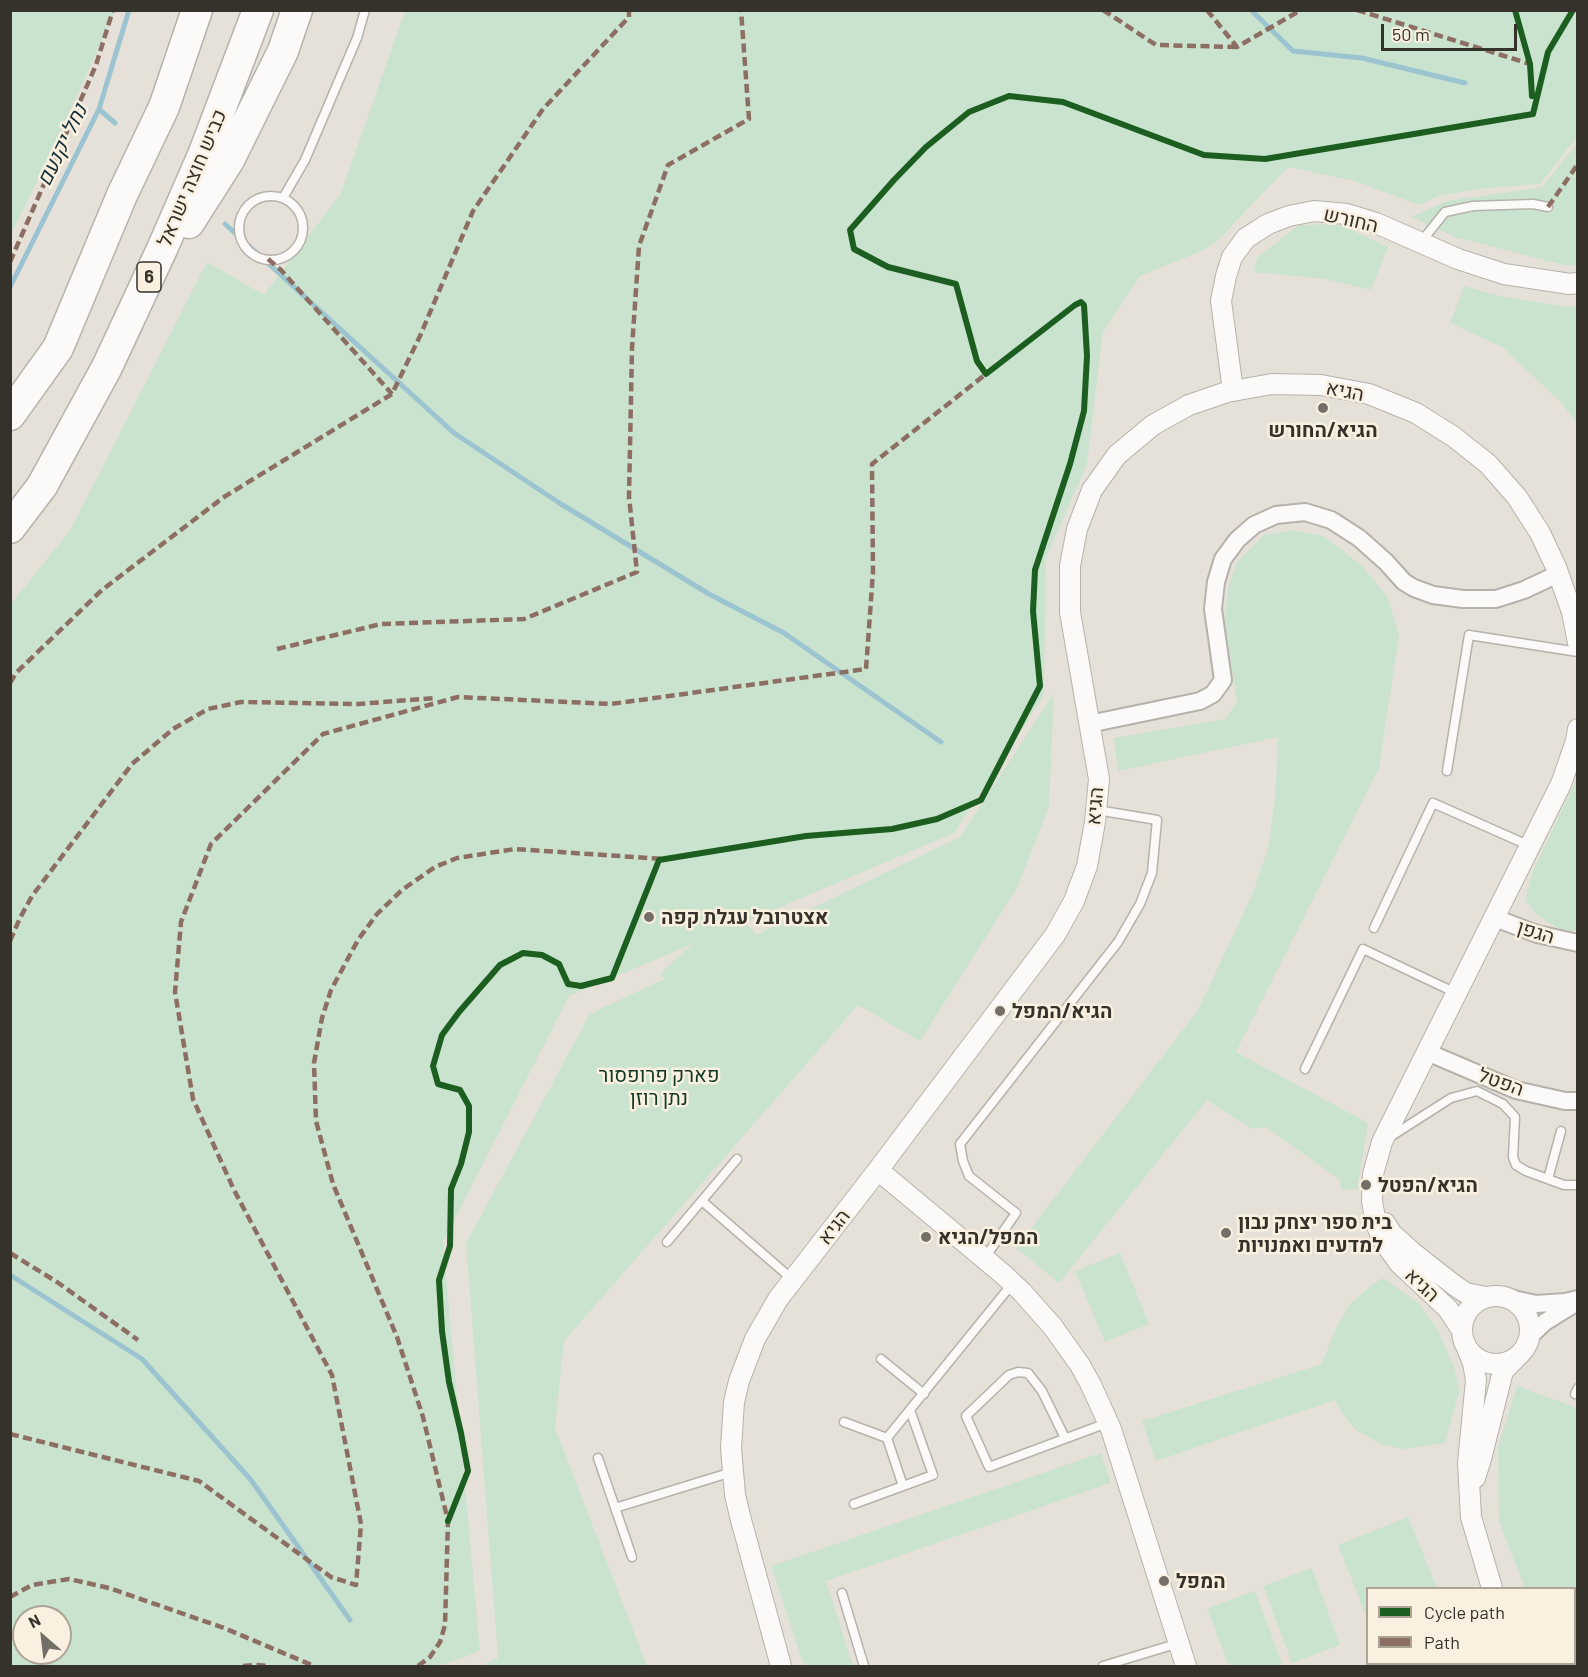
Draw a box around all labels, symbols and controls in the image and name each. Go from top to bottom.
scale bar [1384,12,1520,50]
text: 50 m [1392,23,1430,45]
water label: נחל יקנעם [31,100,93,190]
street label: כביש חוצה ישראל [152,106,232,250]
street label: החורש [1321,202,1381,238]
road number: 6 [137,262,161,292]
street label: הגיא [1324,376,1366,406]
marker: הגיא/החורש [1316,401,1330,415]
place label: הגיא/החורש [1268,418,1378,442]
street label: הגיא [1081,786,1109,826]
place label: אצטרובל עגלת קפה [661,905,828,929]
marker: אצטרובל עגלת קפה [642,910,656,924]
street label: הגפן [1514,915,1558,949]
place label: הגיא/המפל [1012,999,1112,1023]
marker: הגיא/המפל [993,1004,1007,1018]
park label: פארק פרופסור נתן רוזן [599,1063,719,1110]
street label: הפטל [1475,1063,1527,1101]
place label: הגיא/הפטל [1378,1173,1478,1197]
marker: הגיא/הפטל [1359,1178,1373,1192]
street label: הגיא [813,1204,855,1250]
place label: בית ספר יצחק נבון למדעים ואמנויות [1238,1210,1392,1257]
place label: המפל/הגיא [938,1225,1038,1249]
marker: בית ספר יצחק נבון למדעים ואמנויות [1219,1226,1233,1240]
marker: המפל/הגיא [919,1230,933,1244]
street label: הגיא [1400,1263,1444,1307]
place label: המפל [1176,1569,1226,1593]
marker: המפל [1157,1574,1171,1588]
legend [1366,1587,1576,1665]
text: Cycle path [1424,1601,1505,1623]
north arrow [12,1605,72,1665]
text: N [25,1610,43,1631]
text: Path [1424,1631,1460,1653]

